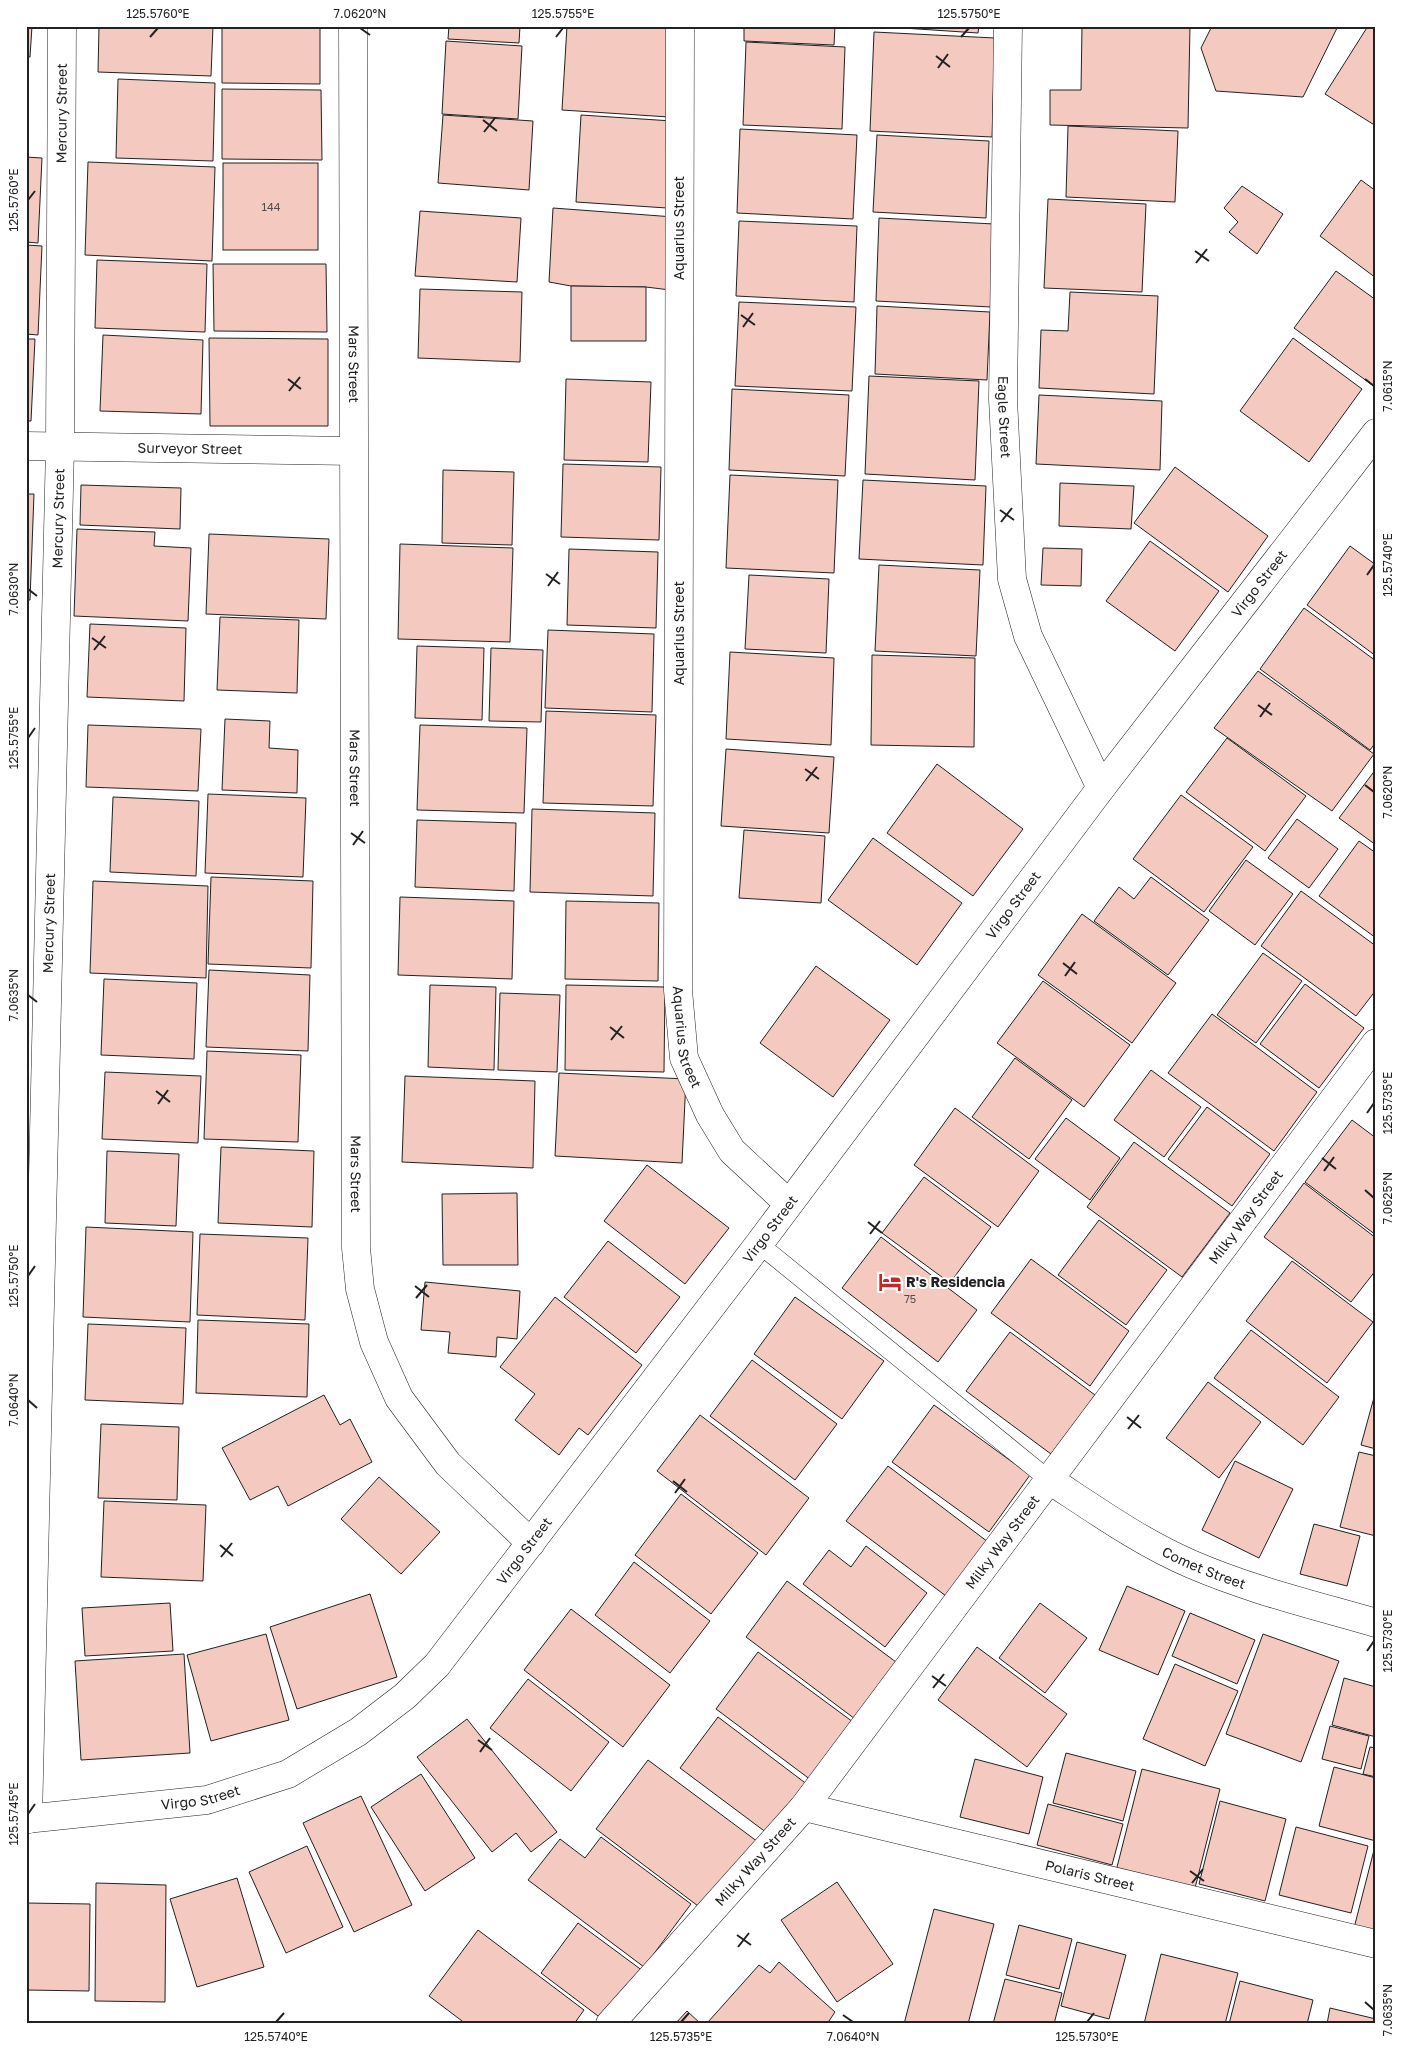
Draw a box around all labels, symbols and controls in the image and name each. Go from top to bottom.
text: 125.5760°E [126,6,190,21]
text: 7.0620°N [334,6,386,21]
text: 125.5755°E [532,6,594,21]
text: 125.5750°E [937,6,1001,21]
street label: Mercury Street [52,63,70,164]
text: 125.5760°E [6,168,21,232]
street label: Aquarius Street [670,176,687,280]
house number: 144 [262,200,281,213]
street label: Mars Street [346,325,363,403]
text: 7.0615°N [1380,360,1395,412]
street label: Eagle Street [995,376,1015,458]
street label: Surveyor Street [137,439,243,457]
street label: Mercury Street [48,468,67,569]
text: 125.5740°E [1380,533,1395,597]
street label: Virgo Street [1228,546,1290,620]
text: 7.0630°N [6,563,21,615]
street label: Aquarius Street [670,581,687,685]
text: 125.5755°E [6,707,21,769]
street label: Mars Street [347,729,364,807]
text: 7.0620°N [1380,766,1395,818]
street label: Virgo Street [982,868,1044,942]
street label: Mercury Street [39,873,58,974]
text: 7.0635°N [6,969,21,1021]
street label: Aquarius Street [670,985,705,1090]
text: 125.5735°E [1380,1072,1395,1134]
street label: Mars Street [348,1135,365,1213]
street label: Milky Way Street [1205,1166,1286,1267]
text: 7.0625°N [1380,1172,1395,1224]
street label: Virgo Street [739,1192,801,1266]
text: 125.5750°E [6,1244,21,1308]
hotel icon: R's Residencia [877,1269,903,1295]
place label: R's Residencia [906,1273,1005,1290]
house number: 75 [904,1292,916,1305]
text: 7.0640°N [6,1373,21,1427]
street label: Milky Way Street [961,1491,1043,1592]
street label: Virgo Street [493,1514,555,1588]
street label: Comet Street [1159,1543,1248,1592]
text: 125.5730°E [1380,1609,1395,1673]
street label: Virgo Street [160,1781,242,1813]
text: 125.5745°E [6,1783,21,1845]
street label: Milky Way Street [711,1813,799,1909]
street label: Polaris Street [1044,1856,1136,1894]
text: 7.0635°N [1380,1984,1395,2036]
text: 125.5740°E [244,2029,308,2044]
text: 125.5735°E [650,2029,712,2044]
text: 7.0640°N [826,2029,880,2044]
text: 125.5730°E [1055,2029,1119,2044]

